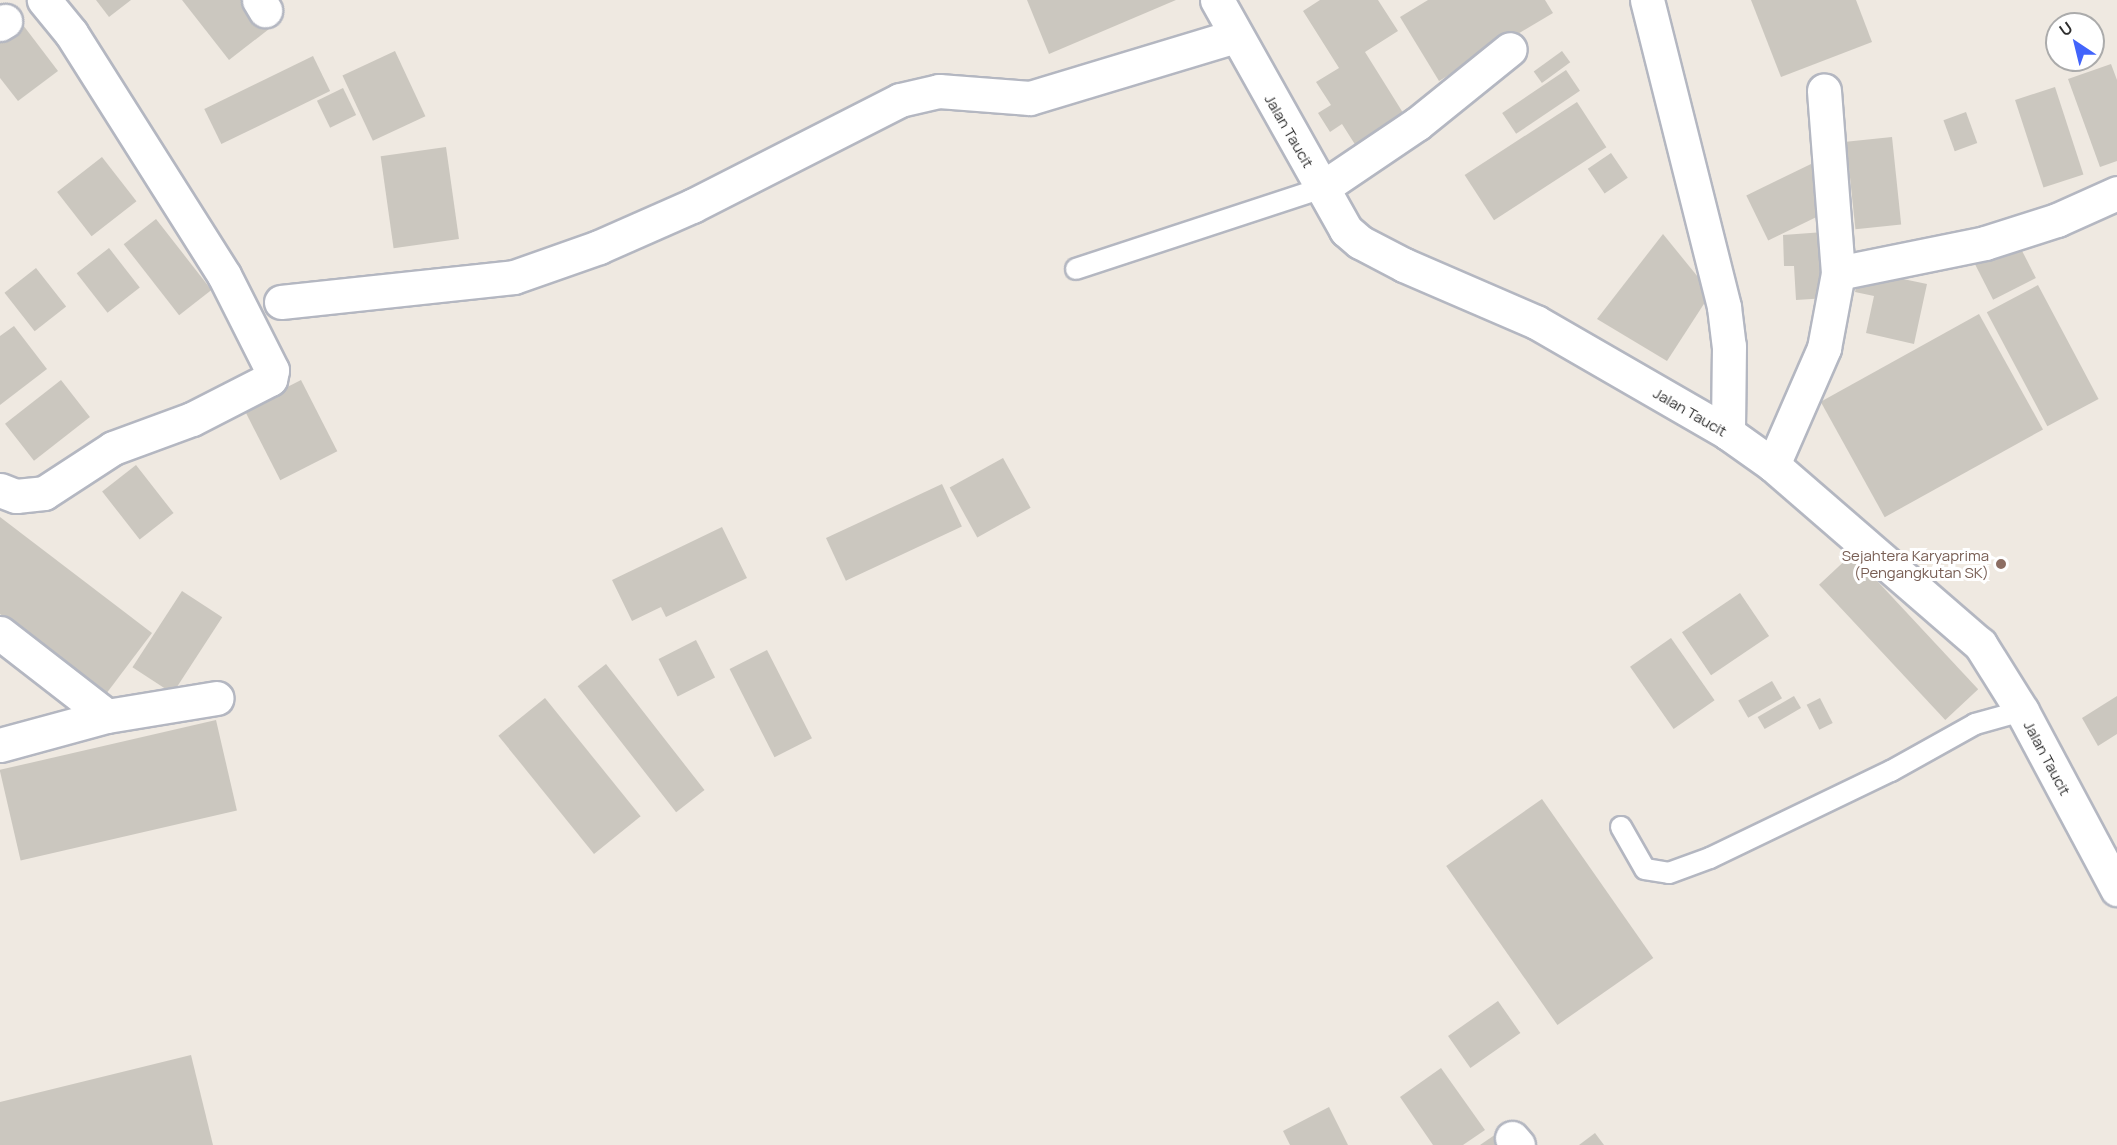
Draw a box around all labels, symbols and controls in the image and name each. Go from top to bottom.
north arrow [2045,12,2105,72]
text: U [2055,17,2077,41]
street label: Jalan Taucit [1261,91,1317,171]
street label: Jalan Taucit [1650,384,1730,440]
place label: Sejahtera Karyaprima (Pengangkutan SK) [1842,546,1989,581]
marker: Sejahtera Karyaprima (Pengangkutan SK) [1994,557,2008,571]
street label: Jalan Taucit [2020,718,2074,798]

